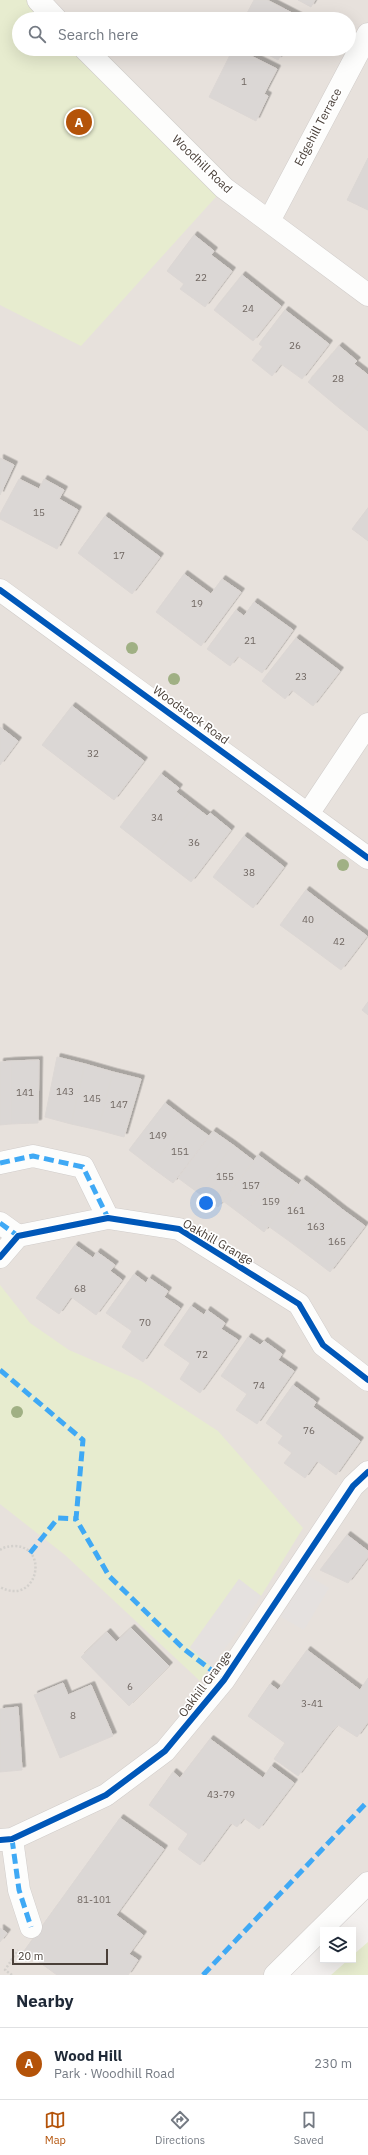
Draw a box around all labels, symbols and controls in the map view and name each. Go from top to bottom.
search box [12,12,356,56]
icon: search [26,23,48,45]
text: Search here [58,25,138,44]
house number: 1 [241,75,247,88]
street label: Edgehill Terrace [291,85,345,168]
pin: A [66,107,92,137]
street label: Woodhill Road [169,131,235,196]
house number: 22 [195,271,207,284]
house number: 24 [242,302,254,315]
house number: 26 [289,339,301,352]
house number: 28 [332,372,344,385]
house number: 15 [33,506,45,519]
house number: 17 [113,549,125,562]
house number: 19 [191,597,203,610]
house number: 21 [244,634,256,647]
house number: 23 [295,670,307,683]
street label: Woodstock Road [150,682,232,747]
house number: 32 [87,747,99,760]
house number: 34 [151,811,163,824]
house number: 36 [188,836,200,849]
house number: 38 [243,866,255,879]
house number: 40 [302,913,314,926]
house number: 42 [333,935,345,948]
house number: 143 [56,1085,74,1098]
house number: 141 [16,1086,34,1099]
house number: 145 [83,1092,101,1105]
house number: 147 [110,1098,128,1111]
house number: 149 [149,1129,167,1142]
house number: 151 [171,1145,189,1158]
house number: 155 [216,1170,234,1183]
house number: 157 [242,1179,260,1192]
your location [196,1193,216,1213]
house number: 159 [262,1195,280,1208]
house number: 161 [287,1204,305,1217]
street label: Oakhill Grange [180,1215,257,1268]
house number: 163 [307,1220,325,1233]
house number: 165 [328,1235,346,1248]
house number: 68 [74,1282,86,1295]
house number: 70 [139,1316,151,1329]
house number: 72 [196,1348,208,1361]
house number: 74 [253,1379,265,1392]
house number: 76 [303,1424,315,1437]
street label: Oakhill Grange [175,1647,235,1720]
house number: 6 [127,1680,133,1693]
house number: 3-41 [301,1697,323,1710]
house number: 8 [70,1709,76,1722]
house number: 43-79 [207,1788,235,1801]
house number: 81-101 [77,1893,111,1906]
map controls [320,1927,356,1963]
button: layers [320,1927,356,1963]
scale bar [12,1947,108,1966]
text: 20 m [18,1949,43,1963]
text: Nearby [16,1990,74,2012]
text: Wood Hill [54,2046,122,2065]
text: A [25,2055,33,2072]
text: 230 m [314,2055,352,2072]
text: Park · Woodhill Road [54,2065,175,2082]
tab: Map [44,2109,66,2147]
tab: Directions [155,2109,205,2147]
tab: Saved [294,2109,324,2147]

